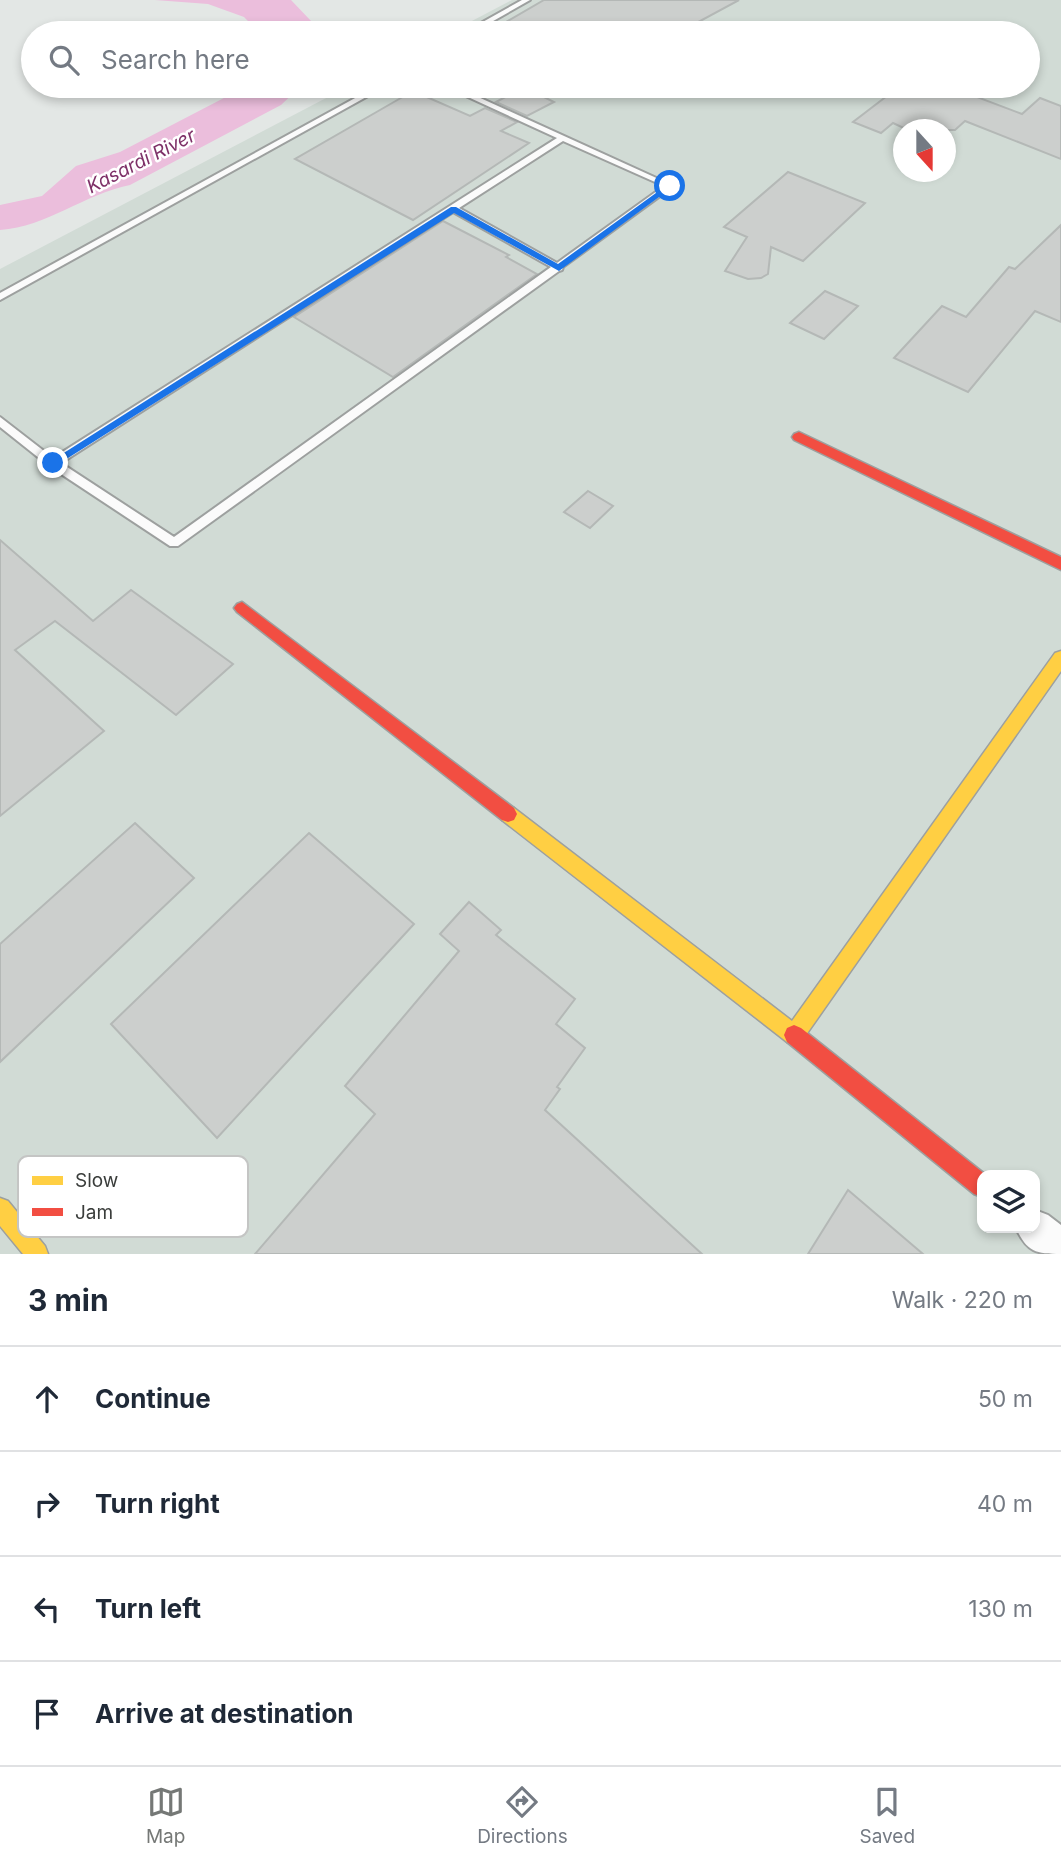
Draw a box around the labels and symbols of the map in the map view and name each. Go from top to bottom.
north arrow [893,119,956,182]
water label: Kasardi River [83,123,200,198]
route start [654,170,685,201]
route end [37,447,68,478]
legend [18,1156,248,1237]
text: Slow [75,1169,118,1192]
text: Jam [75,1201,113,1224]

